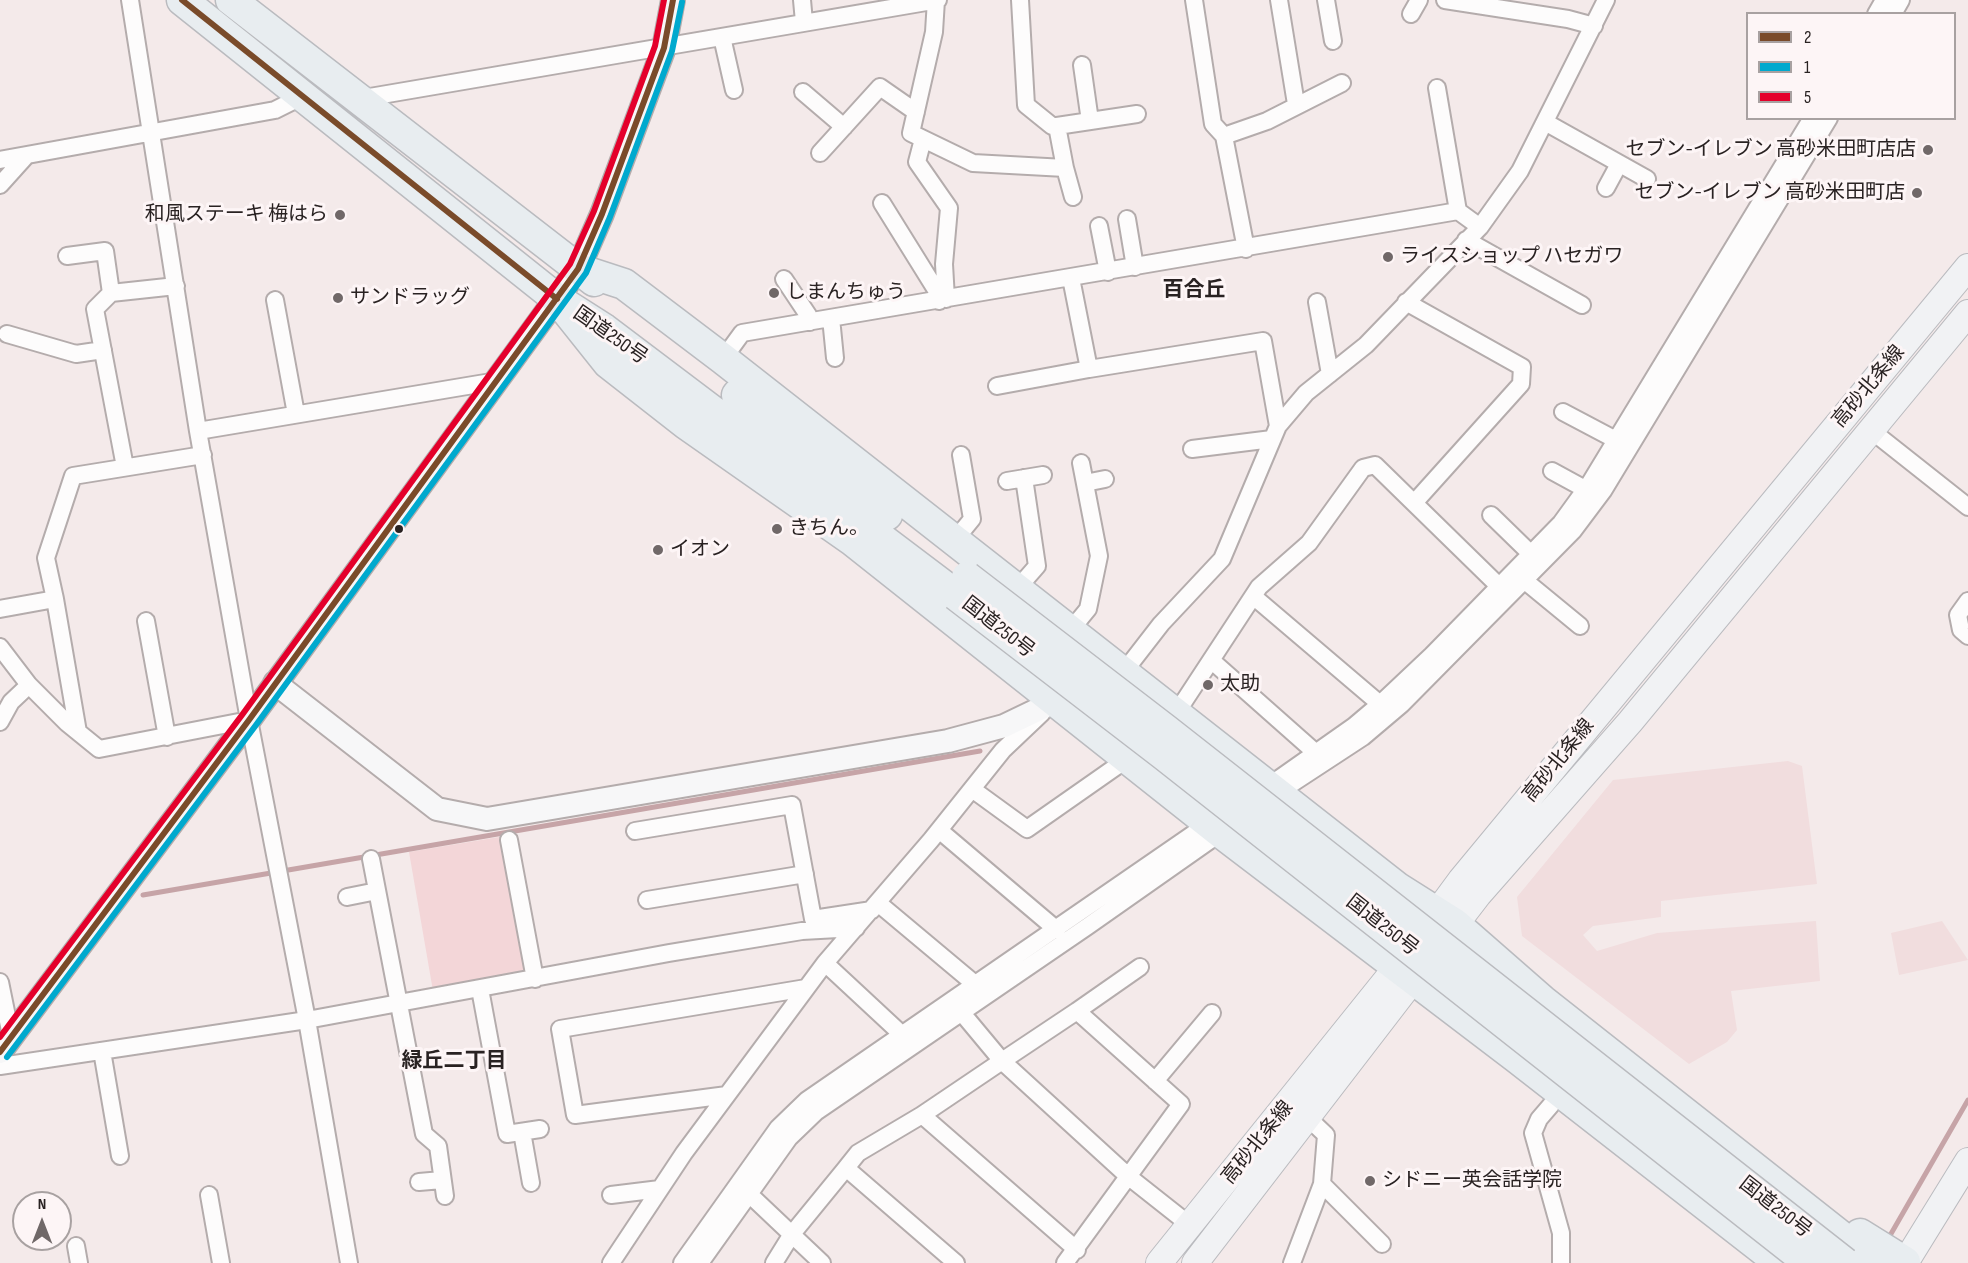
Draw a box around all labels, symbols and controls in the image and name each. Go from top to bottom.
legend [1746,12,1956,120]
text: 2 [1804,27,1811,48]
text: 1 [1804,57,1810,78]
text: 5 [1804,87,1811,108]
place label: セブン-イレブン 高砂米田町店店 [1625,138,1916,162]
marker: セブン-イレブン 高砂米田町店店 [1921,143,1935,157]
place label: セブン-イレブン 高砂米田町店 [1634,181,1905,205]
marker: セブン-イレブン 高砂米田町店 [1910,186,1924,200]
place label: 和風ステーキ 梅はら [145,203,328,227]
marker: 和風ステーキ 梅はら [333,208,347,222]
place label: ライスショップ ハセガワ [1400,245,1623,269]
marker: ライスショップ ハセガワ [1381,250,1395,264]
district label: 百合丘 [1163,278,1225,304]
place label: しまんちゅう [786,281,906,305]
place label: サンドラッグ [350,286,470,310]
marker: しまんちゅう [767,286,781,300]
marker: サンドラッグ [331,291,345,305]
street label: 国道250号 [568,302,652,370]
street label: 高砂北条線 [1828,341,1910,433]
place label: きちん。 [789,517,869,541]
marker: きちん。 [770,522,784,536]
unlabelled marker [393,523,405,535]
place label: イオン [670,538,730,562]
marker: イオン [651,543,665,557]
street label: 国道250号 [957,592,1039,664]
place label: 太助 [1220,673,1260,697]
marker: 太助 [1201,678,1215,692]
street label: 高砂北条線 [1518,715,1600,807]
street label: 国道250号 [1341,890,1423,962]
district label: 緑丘二丁目 [402,1049,506,1075]
street label: 高砂北条線 [1217,1097,1299,1189]
place label: シドニー英会話学院 [1382,1169,1562,1193]
street label: 国道250号 [1734,1172,1816,1244]
marker: シドニー英会話学院 [1363,1174,1377,1188]
north arrow [12,1191,72,1251]
text: N [38,1195,46,1214]

